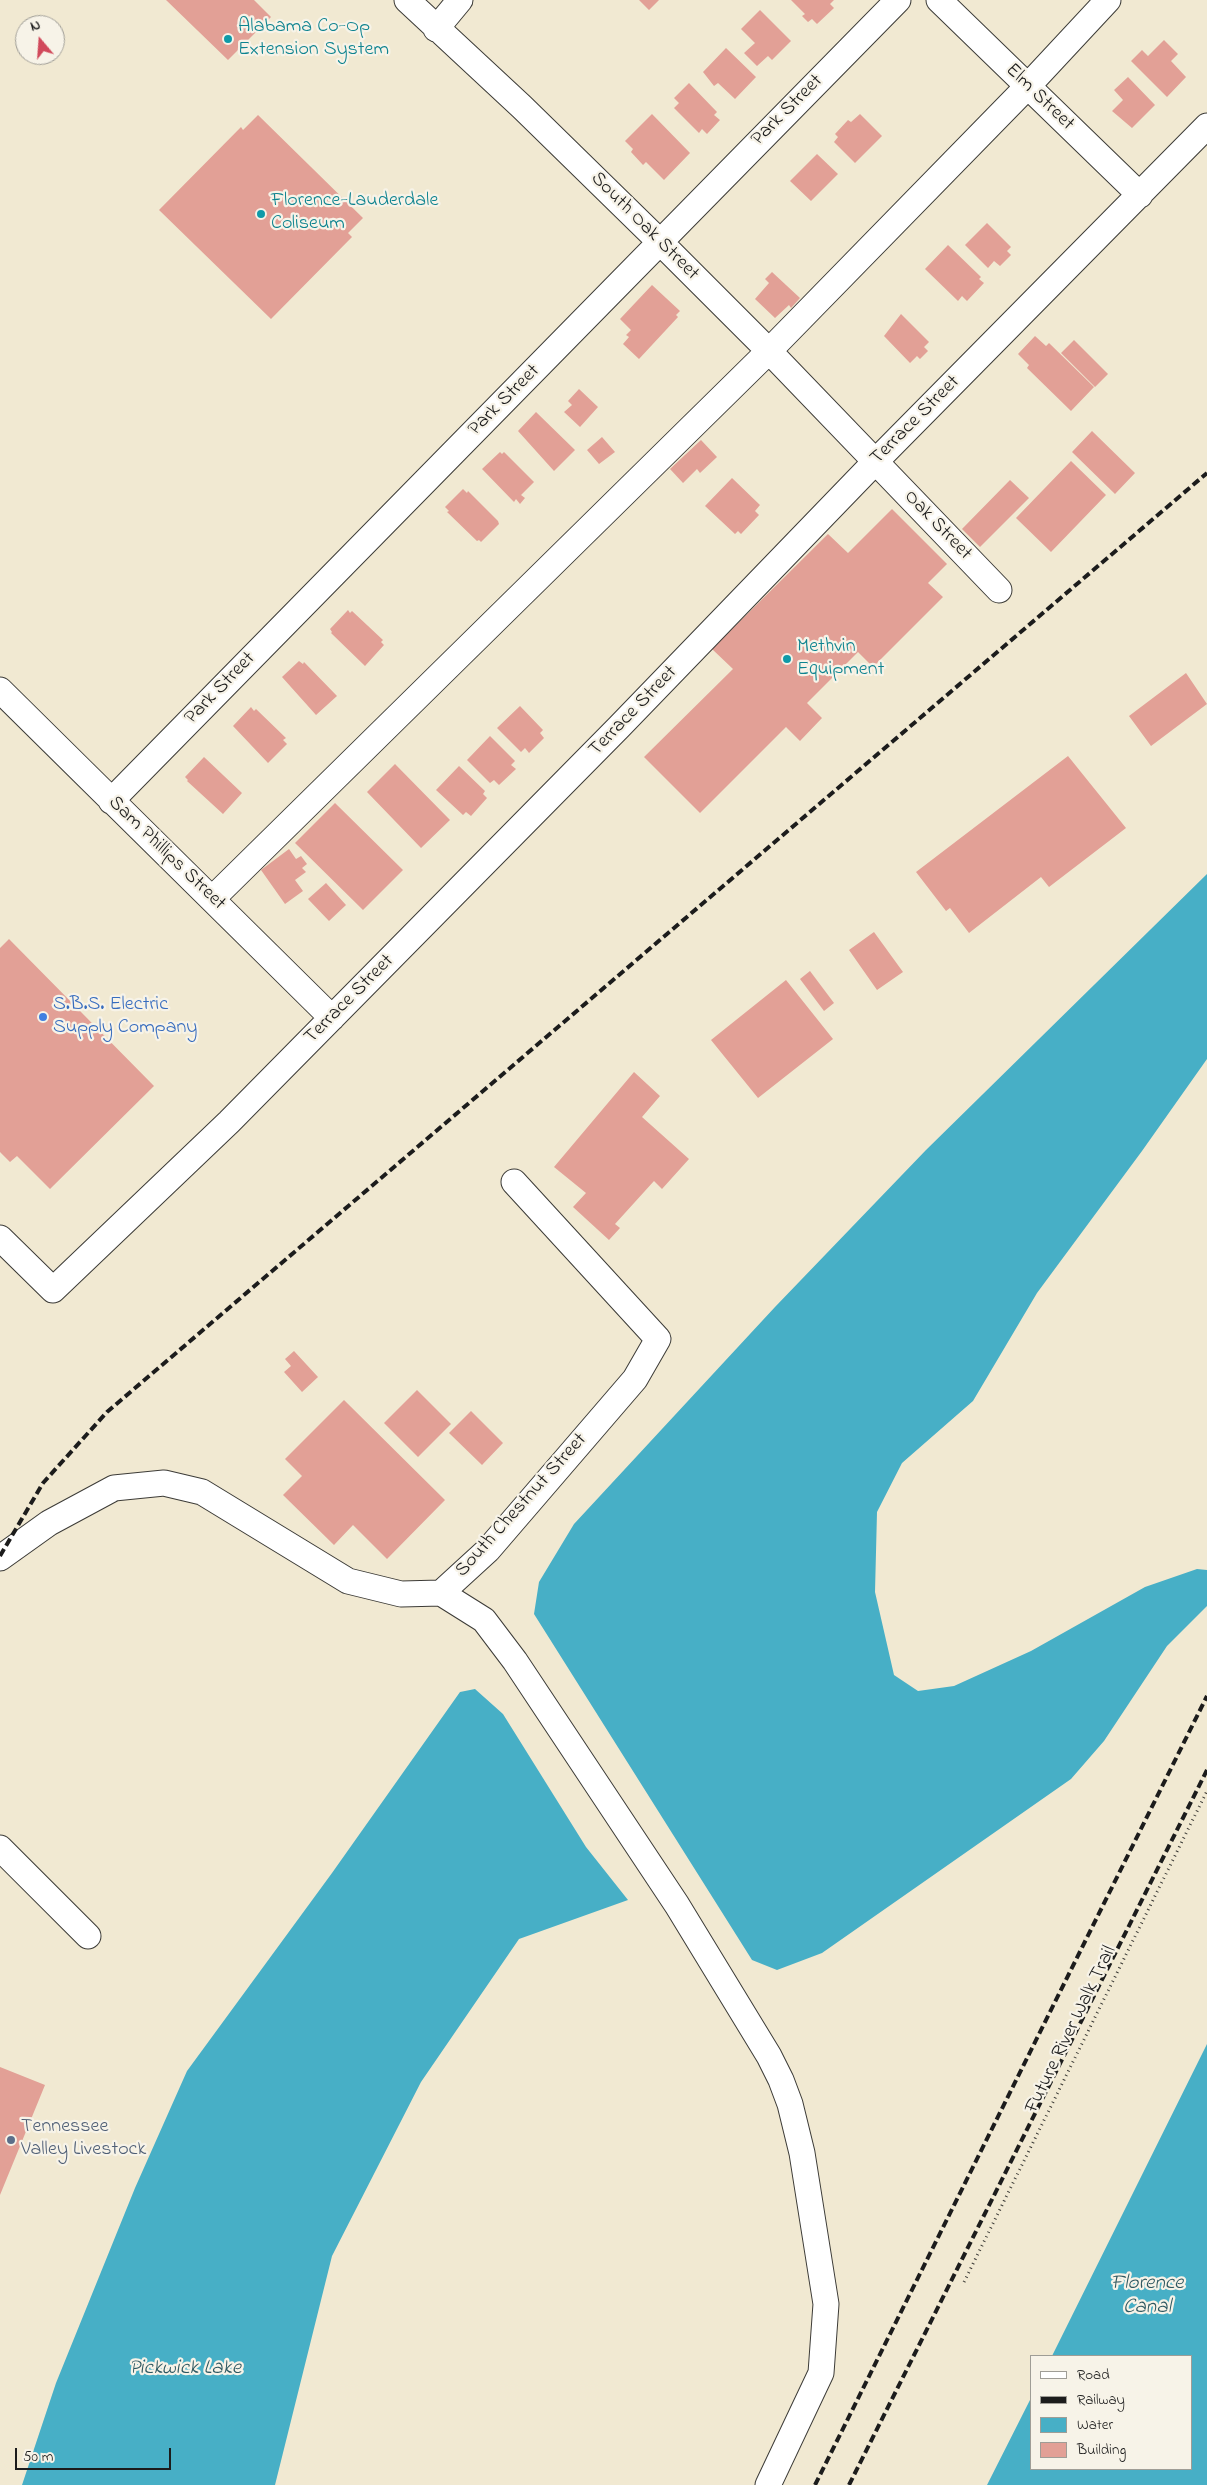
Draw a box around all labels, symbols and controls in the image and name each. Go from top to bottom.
north arrow [15,15,65,65]
text: N [28,15,43,38]
place label: Alabama Co-Op Extension System [238,16,389,63]
marker: Alabama Co-Op Extension System [222,33,234,45]
street label: Elm Street [1000,59,1078,137]
street label: Park Street [747,70,829,152]
street label: South Oak Street [585,168,703,286]
place label: Florence-Lauderdale Coliseum [271,190,438,237]
marker: Florence-Lauderdale Coliseum [255,208,267,220]
street label: Park Street [464,360,546,442]
street label: Terrace Street [866,371,966,471]
street label: Oak Street [898,486,976,566]
place label: Methvin Equipment [797,636,884,683]
street label: Park Street [181,648,261,730]
marker: Methvin Equipment [781,653,793,665]
street label: Terrace Street [585,662,683,762]
street label: Sam Phillips Street [102,792,230,916]
street label: Terrace Street [300,950,400,1050]
place label: S.B.S. Electric Supply Company [53,994,197,1041]
marker: S.B.S. Electric Supply Company [37,1011,49,1023]
street label: South Chestnut Street [451,1429,593,1583]
street label: Future River Walk Trail [1021,1942,1123,2118]
place label: Tennessee Valley Livestock [21,2116,146,2163]
marker: Tennessee Valley Livestock [5,2134,17,2146]
water label: Florence Canal [1110,2272,1184,2322]
legend [1030,2355,1192,2470]
water label: Pickwick Lake [129,2357,241,2383]
text: Road [1077,2364,1110,2386]
text: Railway [1077,2389,1125,2411]
text: Water [1077,2414,1113,2436]
scale bar [18,2438,174,2470]
text: Building [1077,2439,1126,2461]
text: 50 m [23,2446,53,2468]

